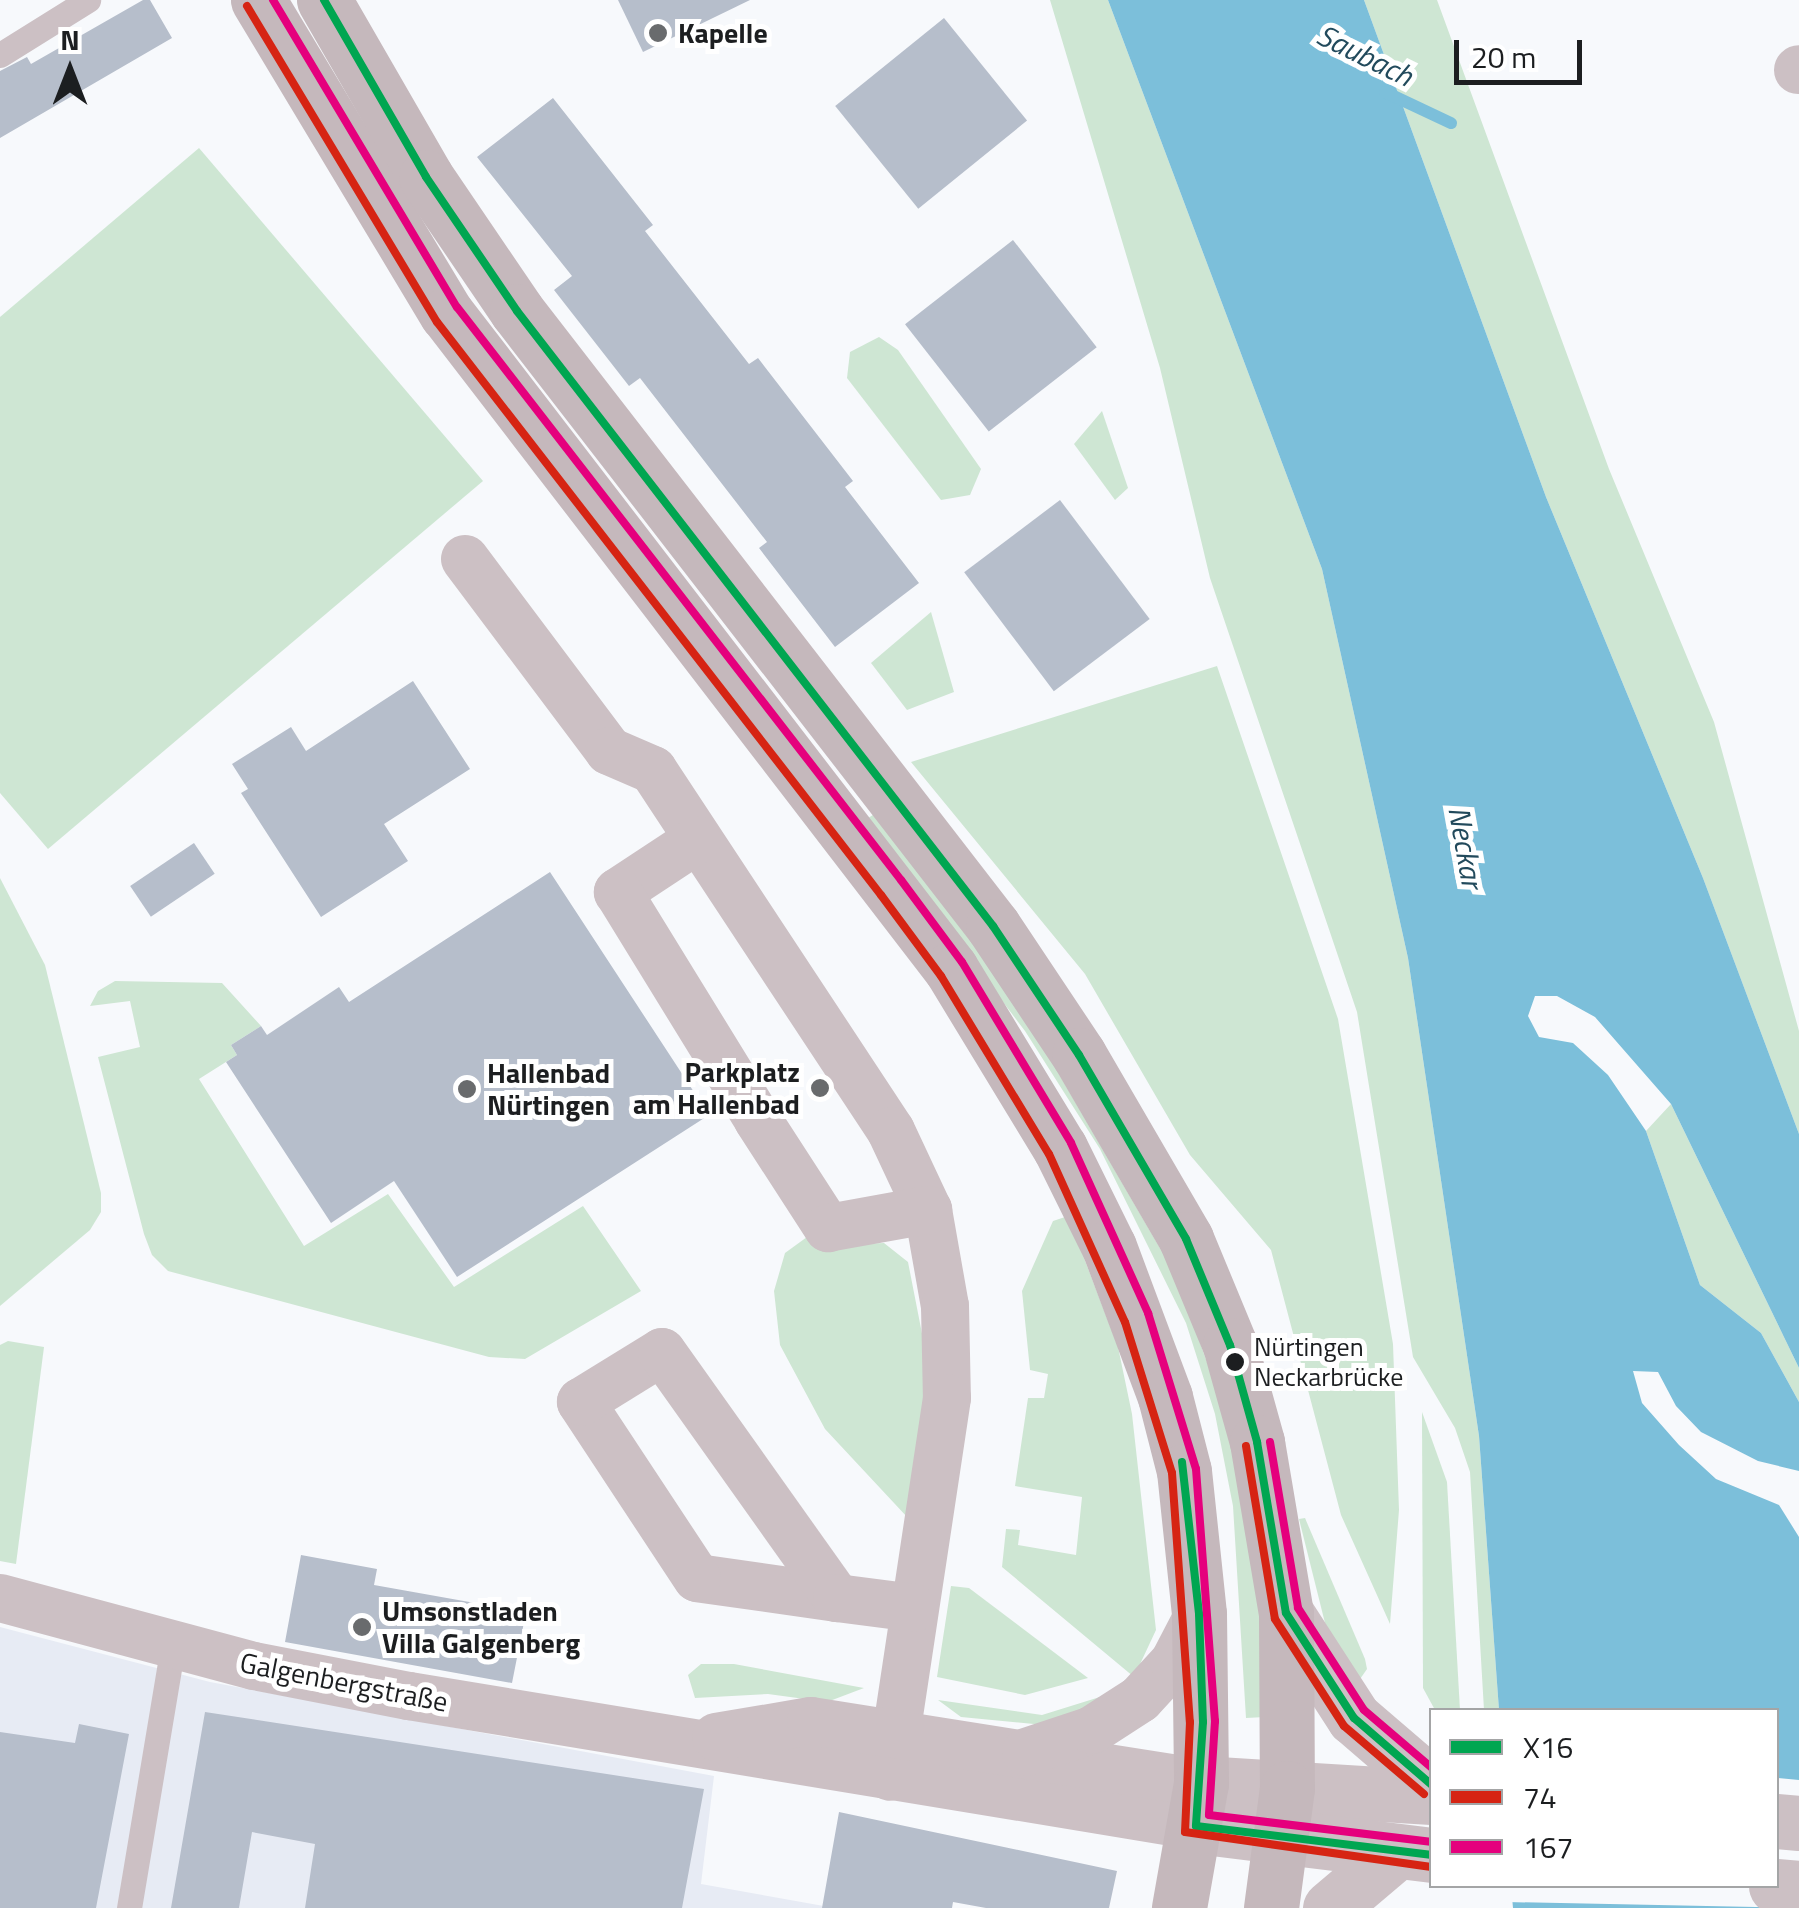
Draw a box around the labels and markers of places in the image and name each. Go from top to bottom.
place label: Kapelle [678,16,768,50]
marker: Kapelle [647,22,669,44]
place label: Parkplatz am Hallenbad [633,1055,800,1121]
place label: Hallenbad Nürtingen [487,1056,610,1122]
marker: Parkplatz am Hallenbad [809,1077,831,1099]
marker: Hallenbad Nürtingen [456,1078,478,1100]
place label: Nürtingen Neckarbrücke [1254,1331,1403,1392]
marker: Nürtingen Neckarbrücke [1225,1352,1245,1372]
place label: Umsonstladen Villa Galgenberg [382,1594,580,1660]
marker: Umsonstladen Villa Galgenberg [351,1616,373,1638]

